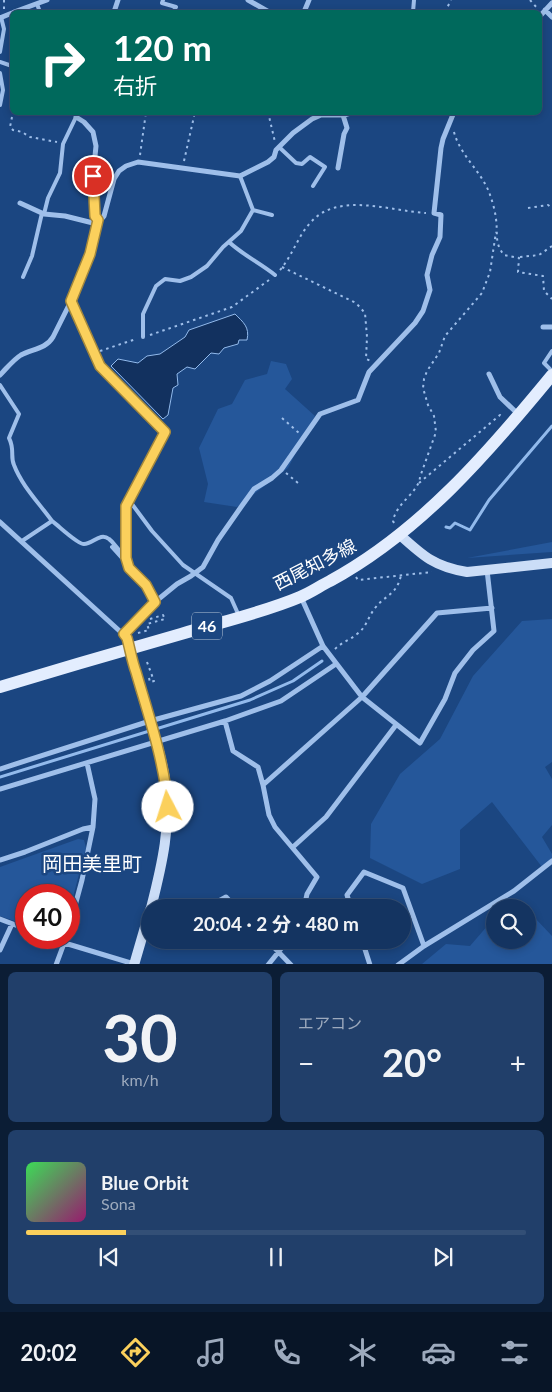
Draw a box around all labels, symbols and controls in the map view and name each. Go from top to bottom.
text: 120 m [113,26,212,68]
icon: right [30,30,95,95]
text: 右折 [113,72,157,99]
pin [72,155,114,197]
icon: arrive [79,162,107,190]
street label: 西尾知多線 [269,534,360,594]
road number: 46 [192,612,222,640]
position arrow [141,780,193,832]
district label: 岡田美里町 [42,851,142,875]
speed limit sign: 40 [15,884,80,949]
map controls [486,899,536,949]
button: search [486,899,536,949]
text: 20:04 · 2 分 · 480 m [193,912,359,935]
text: 30 [102,998,178,1076]
text: エアコン [298,1013,362,1032]
text: 20° [382,1039,442,1085]
text: − [298,1046,314,1080]
text: + [510,1046,526,1080]
text: km/h [121,1070,159,1089]
text: Blue Orbit [101,1171,189,1194]
text: Sona [101,1194,136,1213]
icon: previous [95,1243,123,1271]
icon: pause [262,1243,290,1271]
icon: next [429,1243,457,1271]
icon: directions [118,1335,153,1370]
icon: music [194,1335,229,1370]
icon: phone [269,1335,304,1370]
icon: climate [345,1335,380,1370]
icon: car [421,1335,456,1370]
icon: filters [497,1335,532,1370]
text: 20:02 [20,1339,77,1366]

